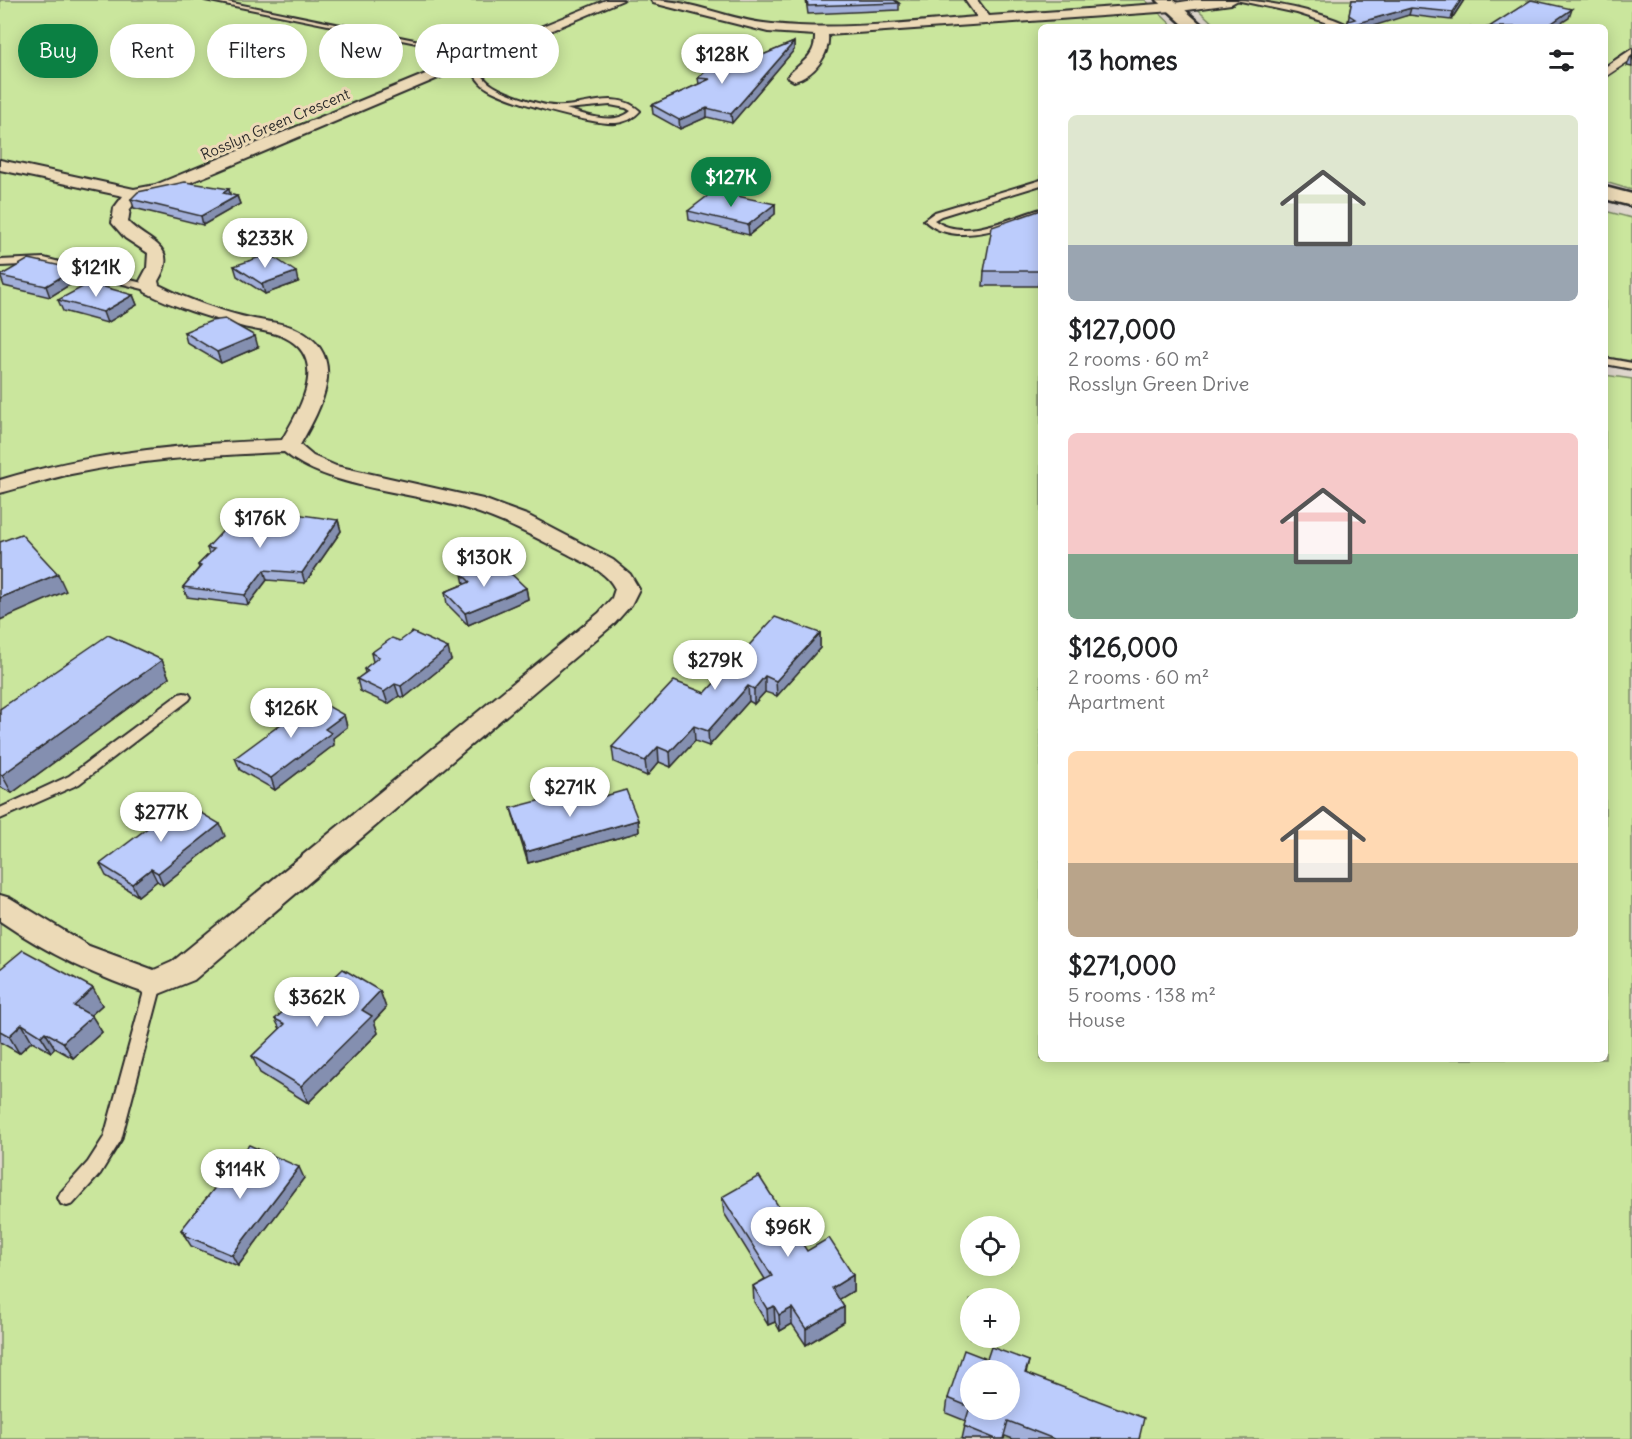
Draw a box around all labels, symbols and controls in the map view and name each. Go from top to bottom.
chip: Buy [18,24,98,78]
chip: Rent [110,24,195,78]
chip: Filters [207,24,307,78]
chip: New [319,24,403,78]
chip: Apartment [415,24,559,78]
pin: $128K [680,34,764,85]
text: $128K [695,41,749,66]
text: 13 homes [1068,44,1178,77]
icon: filters [1545,44,1578,77]
street label: Rosslyn Green Crescent [198,84,352,164]
icon: home [1269,154,1377,262]
pin: $127K [689,157,773,208]
text: $127K [705,164,757,189]
pin: $233K [223,218,307,269]
text: $233K [236,225,294,250]
pin: $121K [54,247,138,298]
text: $121K [71,254,121,279]
text: $127,000 [1068,313,1176,346]
text: 2 rooms · 60 m² [1068,346,1209,371]
text: Rosslyn Green Drive [1068,371,1249,396]
icon: home [1269,472,1377,580]
pin: $176K [218,498,302,549]
text: $176K [234,505,286,530]
pin: $130K [442,537,526,588]
text: $130K [456,544,512,569]
text: $126,000 [1068,631,1178,664]
pin: $279K [673,640,757,691]
text: $279K [687,647,743,672]
text: 2 rooms · 60 m² [1068,664,1209,689]
pin: $126K [249,688,333,739]
text: Apartment [1068,689,1165,714]
text: $126K [264,695,318,720]
pin: $271K [528,767,612,818]
text: $271K [544,774,596,799]
icon: home [1269,790,1377,898]
pin: $277K [119,792,203,843]
text: $277K [134,799,188,824]
text: $271,000 [1068,949,1177,982]
pin: $362K [275,977,359,1028]
text: 5 rooms · 138 m² [1068,982,1216,1007]
text: $362K [288,984,346,1009]
text: House [1068,1007,1125,1032]
pin: $114K [198,1149,282,1200]
text: $114K [215,1156,265,1181]
pin: $96K [752,1207,824,1258]
text: $96K [765,1214,811,1239]
map controls [960,1216,1020,1420]
button: locate [960,1216,1020,1276]
button: + [960,1288,1020,1348]
button: − [960,1360,1020,1420]

